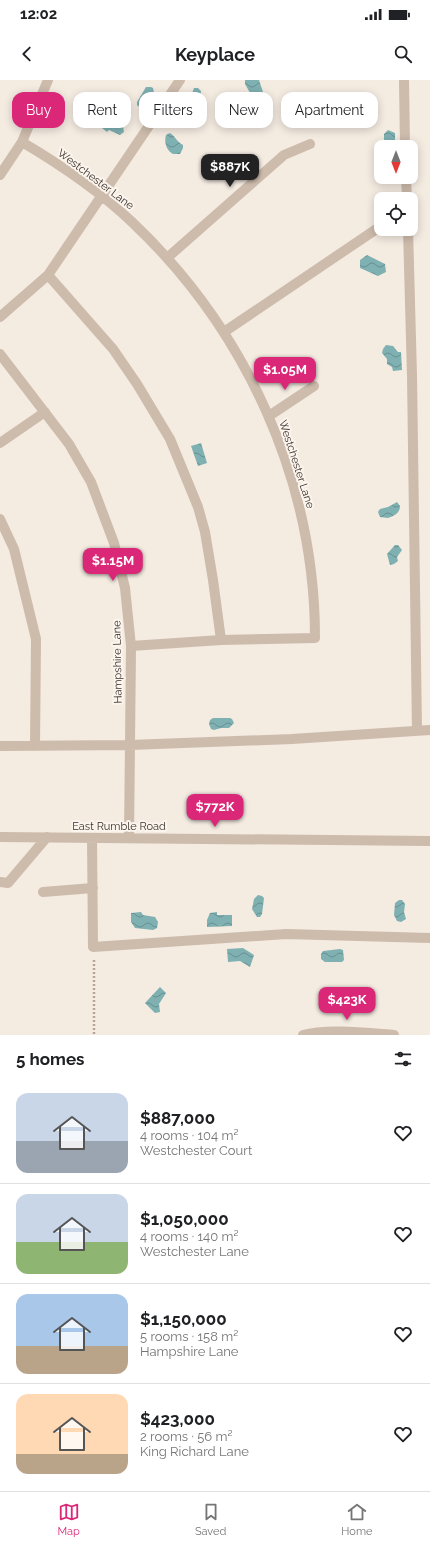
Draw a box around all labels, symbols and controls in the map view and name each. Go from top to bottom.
text: 12:02 [20,5,57,23]
icon: back [16,43,38,65]
icon: search [392,43,414,65]
text: Keyplace [175,44,255,65]
chip: Buy [12,92,65,128]
chip: Rent [73,92,131,128]
chip: Filters [139,92,207,128]
chip: New [215,92,273,128]
chip: Apartment [281,92,378,128]
north arrow [374,140,418,184]
map controls [374,140,418,236]
street label: Westchester Lane [55,146,137,213]
pin: $887K [202,154,258,188]
text: $887K [210,159,250,174]
button: locate [374,192,418,236]
pin: $1.05M [252,357,318,391]
text: $1.05M [263,362,307,377]
street label: Westchester Lane [276,418,317,510]
pin: $1.15M [80,548,146,582]
text: $1.15M [92,553,134,568]
street label: Hampshire Lane [110,620,125,704]
pin: $772K [187,794,243,828]
text: $772K [196,799,234,814]
street label: East Rumble Road [72,820,166,833]
pin: $423K [319,987,375,1021]
text: $423K [328,992,366,1007]
icon: filters [392,1048,414,1070]
text: 5 homes [16,1049,84,1069]
text: $887,000 [140,1108,215,1128]
icon: home [48,1109,96,1157]
icon: heart [392,1122,414,1144]
text: 4 rooms · 104 m² [140,1128,238,1143]
text: Westchester Court [140,1143,252,1158]
text: $1,050,000 [140,1209,229,1229]
icon: home [48,1210,96,1258]
icon: heart [392,1223,414,1245]
text: 4 rooms · 140 m² [140,1229,238,1244]
text: Westchester Lane [140,1244,249,1259]
text: $1,150,000 [140,1309,227,1329]
icon: home [48,1310,96,1358]
icon: heart [392,1323,414,1345]
text: 5 rooms · 158 m² [140,1329,238,1344]
text: Hampshire Lane [140,1344,238,1359]
text: $423,000 [140,1409,215,1429]
icon: home [48,1410,96,1458]
icon: heart [392,1423,414,1445]
text: 2 rooms · 56 m² [140,1429,232,1444]
text: King Richard Lane [140,1444,249,1459]
tab: Map [58,1501,80,1538]
tab: Saved [195,1501,226,1538]
tab: Home [341,1501,372,1538]

